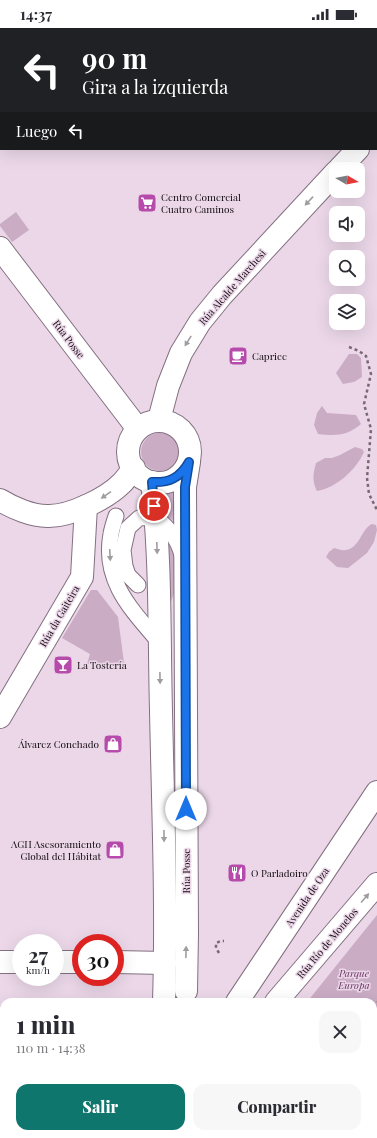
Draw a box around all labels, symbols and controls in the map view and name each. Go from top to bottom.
text: 14:37 [20,4,52,24]
text: 90 m [82,39,147,76]
icon: left [16,44,68,96]
text: Gira a la izquierda [82,75,228,99]
icon: left [65,120,87,142]
text: Luego [16,121,57,141]
north arrow [329,162,365,198]
map controls [329,162,365,330]
place label: Centro Comercial Cuatro Caminos [161,190,241,216]
supermarket icon: Centro Comercial Cuatro Caminos [136,192,158,214]
one-way arrow [305,196,314,206]
button: sound [329,206,365,242]
street label: Rúa Alcalde Marchesi [195,246,269,328]
button: search [329,250,365,286]
button: layers [329,294,365,330]
street label: Rúa Posse [50,317,88,361]
one-way arrow [185,336,192,347]
cafe icon: Caprice [227,345,249,367]
place label: Caprice [252,349,287,363]
pin [137,489,171,523]
one-way arrow [100,491,111,499]
icon: arrive [143,495,165,517]
one-way arrow [154,542,160,555]
one-way arrow [107,549,114,561]
street label: Rúa da Gaiteira [36,583,82,649]
bar icon: La Tostería [52,654,74,676]
place label: La Tostería [77,658,127,672]
one-way arrow [157,672,163,685]
shop icon: Álvarez Conchado [102,733,124,755]
place label: Álvarez Conchado [17,737,100,751]
position arrow [165,788,207,830]
one-way arrow [160,830,167,842]
place label: AGH Asesoramiento Global del Hábitat [10,837,102,863]
shop icon: AGH Asesoramiento Global del Hábitat [104,839,126,861]
street label: Rúa Posse [179,849,193,893]
restaurant icon: O Parladoiro [226,862,248,884]
street label: Avenida de Oza [281,865,332,930]
place label: O Parladoiro [251,866,308,880]
one-way arrow [361,892,370,903]
street label: Rúa Río de Monelos [293,905,361,981]
speed limit sign: 30 [72,934,124,986]
text: 27 [28,941,48,968]
one-way arrow [183,945,189,958]
text: km/h [26,963,50,977]
park label: Parque Europa [337,966,370,992]
text: 1 min [16,1008,75,1040]
button: close [319,1011,361,1053]
text: 110 m · 14:38 [16,1039,85,1056]
button: Salir [16,1084,185,1130]
button: Compartir [193,1084,361,1130]

